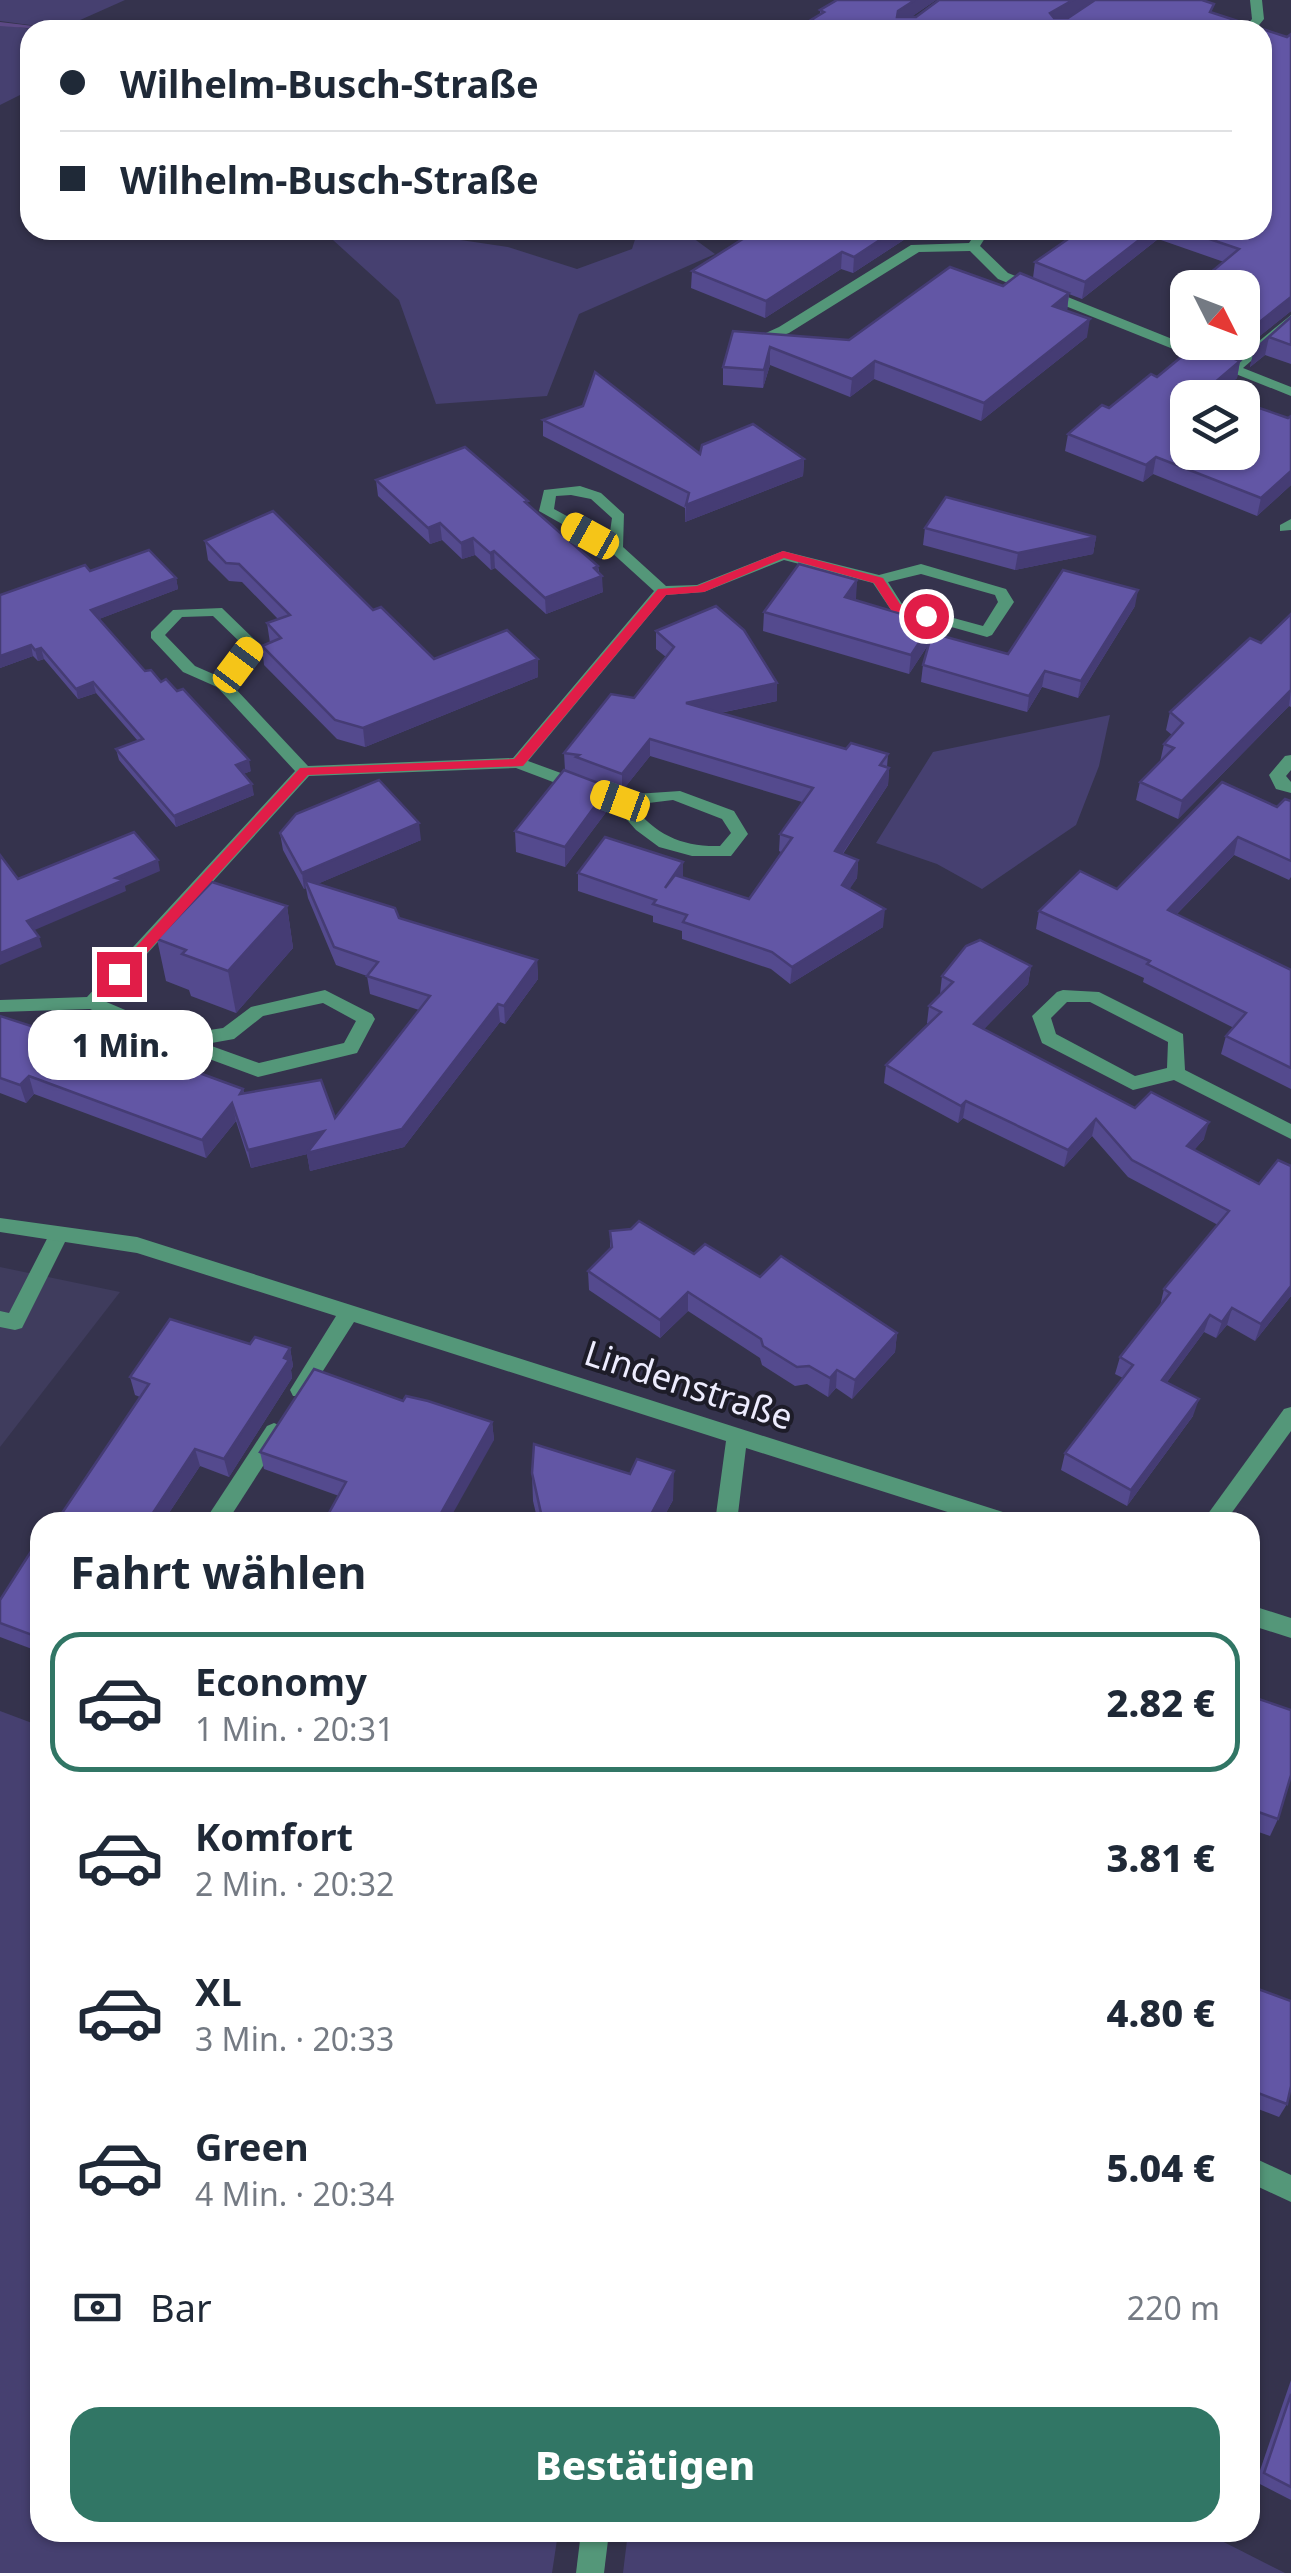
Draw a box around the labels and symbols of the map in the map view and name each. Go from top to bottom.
north arrow [1170,270,1260,360]
car [556,508,624,564]
route start [904,594,949,639]
car [208,632,268,698]
car [587,777,653,825]
route end [97,952,142,997]
callout: 1 Min. [27,1009,212,1079]
street label: Lindenstraße [579,1328,799,1440]

